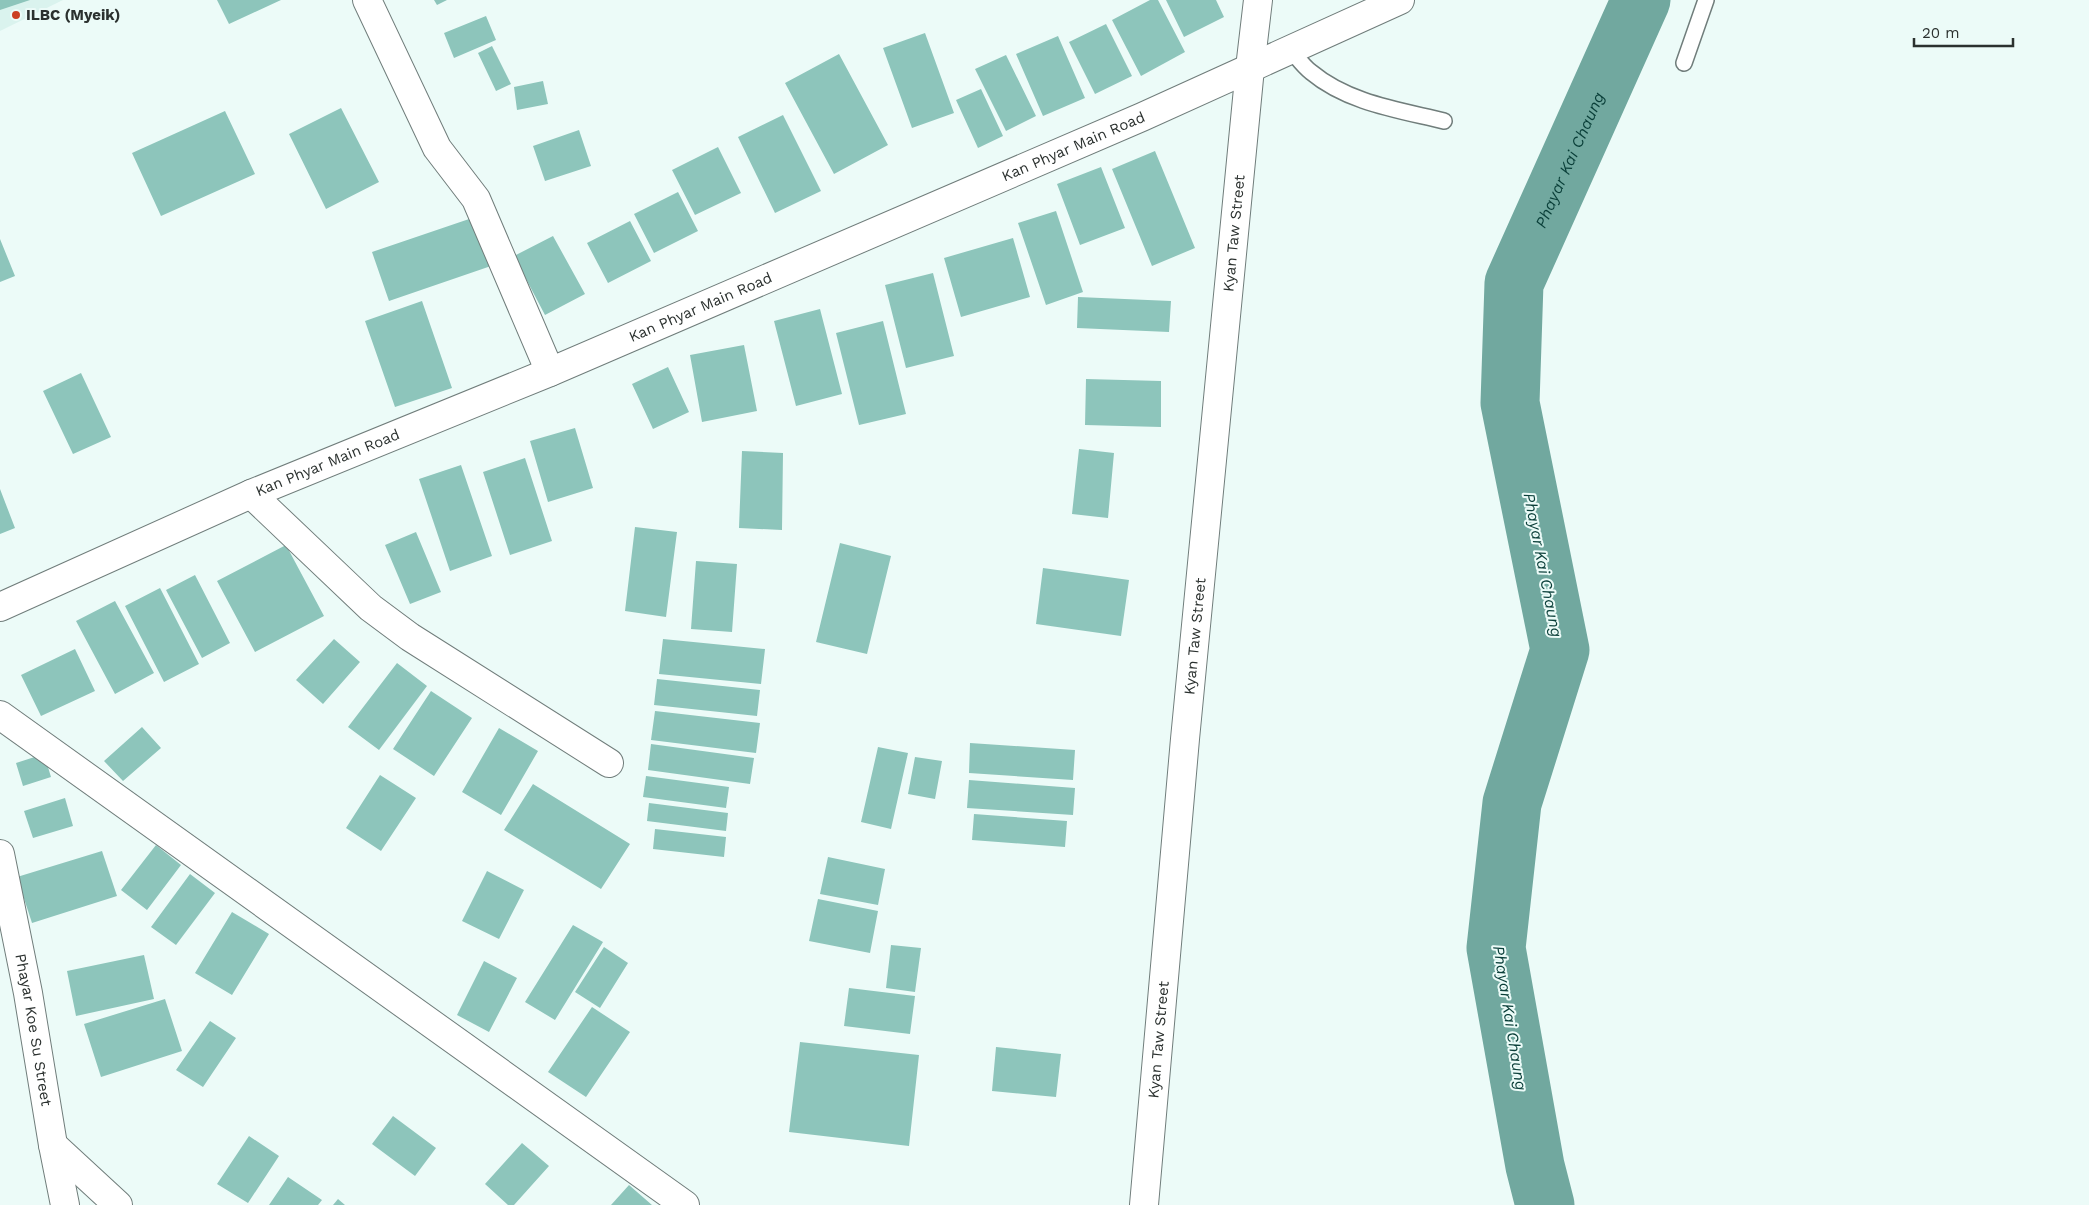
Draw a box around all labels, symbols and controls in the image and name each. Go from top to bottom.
place label: ILBC (Myeik) [26,6,120,24]
marker: ILBC (Myeik) [10,9,22,21]
scale bar [1914,15,2013,47]
text: 20 m [1922,24,1960,42]
water label: Phayar Kai Chaung [1531,89,1608,231]
street label: Kan Phyar Main Road [999,108,1148,185]
street label: Kyan Taw Street [1219,173,1249,293]
street label: Kan Phyar Main Road [626,268,775,346]
street label: Kan Phyar Main Road [253,425,402,500]
water label: Phayar Kai Chaung [1520,491,1566,639]
street label: Kyan Taw Street [1180,576,1210,696]
water label: Phayar Kai Chaung [1489,944,1531,1092]
street label: Phayar Koe Su Street [11,952,56,1108]
street label: Kyan Taw Street [1144,980,1173,1099]

